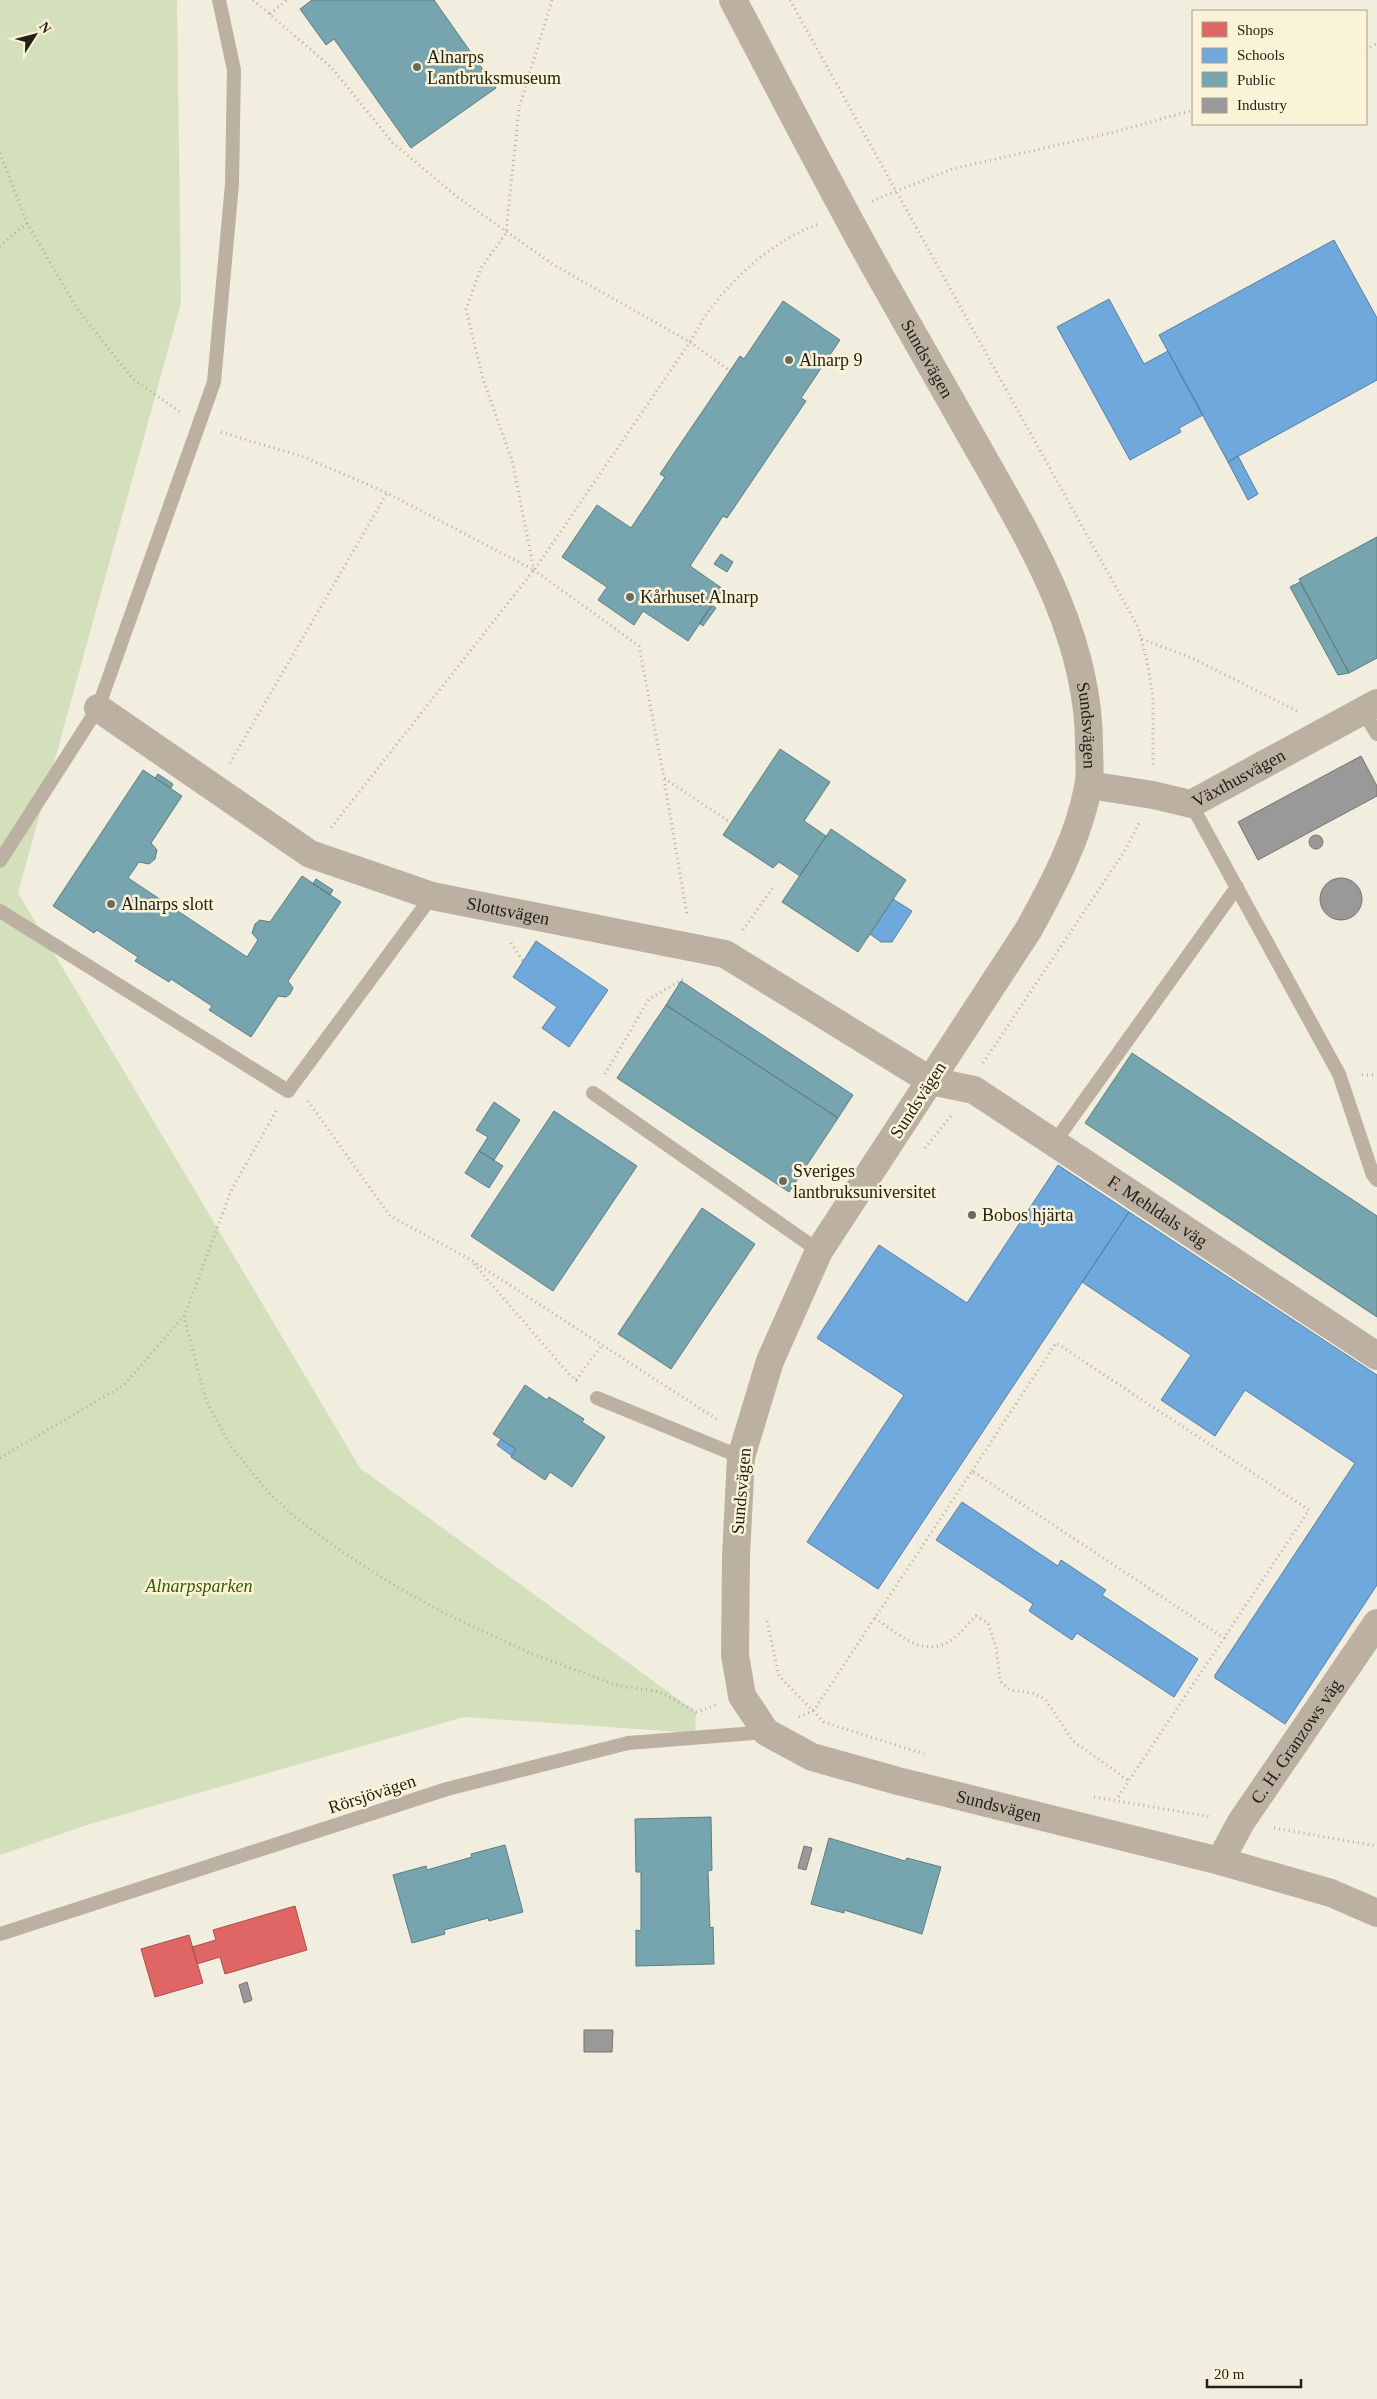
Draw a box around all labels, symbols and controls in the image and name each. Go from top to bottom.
north arrow [10,10,60,60]
legend [1192,10,1367,125]
text: N [36,19,54,36]
text: Shops [1237,22,1274,38]
place label: Alnarps Lantbruksmuseum [427,47,561,88]
text: Schools [1237,47,1285,63]
marker: Alnarps Lantbruksmuseum [411,61,423,73]
text: Public [1237,72,1276,88]
text: Industry [1237,97,1287,113]
street label: Sundsvägen [897,316,957,402]
place label: Alnarp 9 [799,350,862,370]
marker: Alnarp 9 [783,354,795,366]
place label: Kårhuset Alnarp [640,587,758,607]
marker: Kårhuset Alnarp [624,591,636,603]
street label: Sundsvägen [1073,680,1100,769]
street label: Växthusvägen [1189,745,1289,812]
street label: Slottsvägen [465,893,551,929]
place label: Alnarps slott [121,894,214,914]
marker: Alnarps slott [105,898,117,910]
street label: Sundsvägen [886,1058,950,1142]
place label: Sveriges lantbruksuniversitet [793,1161,936,1202]
street label: F. Mehldals väg [1104,1171,1211,1251]
marker: Sveriges lantbruksuniversitet [777,1175,789,1187]
place label: Bobos hjärta [982,1205,1074,1225]
marker: Bobos hjärta [966,1209,978,1221]
street label: Sundsvägen [727,1447,755,1535]
park label: Alnarpsparken [145,1576,253,1596]
street label: C. H. Granzows väg [1247,1675,1346,1807]
street label: Rörsjövägen [326,1770,418,1818]
street label: Sundsvägen [954,1786,1044,1826]
scale bar [1207,2356,1301,2388]
text: 20 m [1214,2366,1245,2382]

